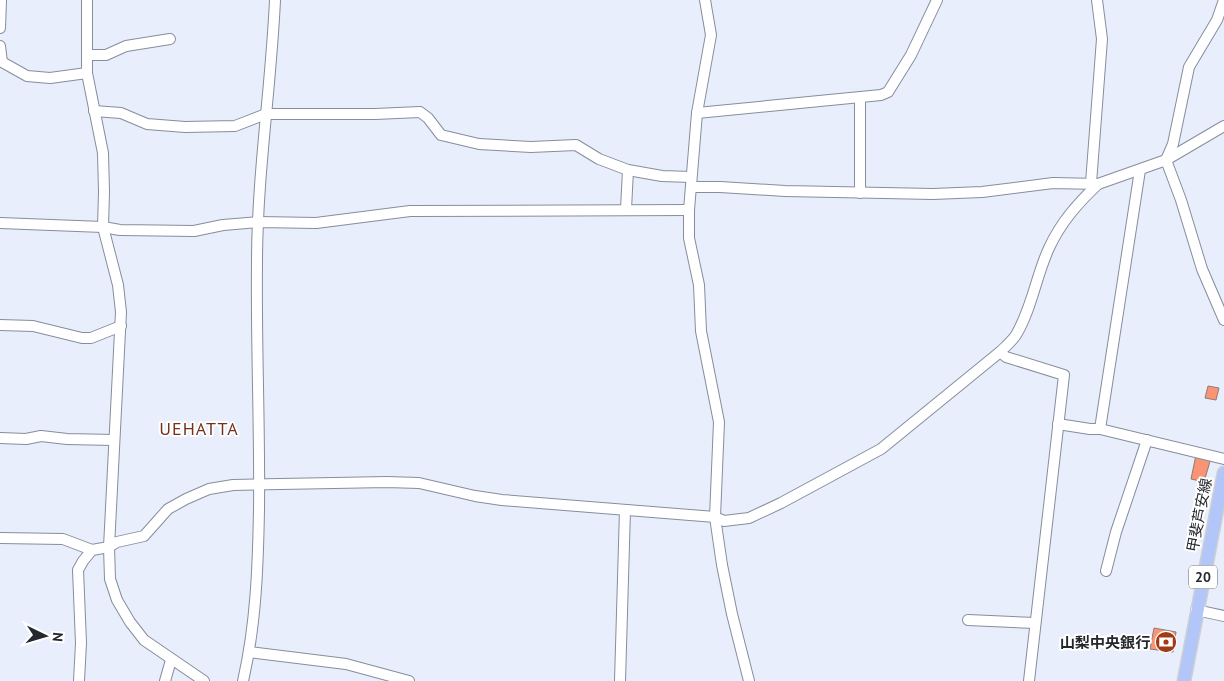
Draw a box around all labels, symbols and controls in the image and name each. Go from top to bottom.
district label: UEHATTA [159,417,239,440]
street label: 甲斐芦安線 [1183,476,1215,554]
road number: 20 [1189,566,1217,588]
north arrow [20,611,70,661]
bank icon: 山梨中央銀行 [1154,630,1178,654]
text: N [49,632,67,643]
place label: 山梨中央銀行 [1060,633,1150,652]

